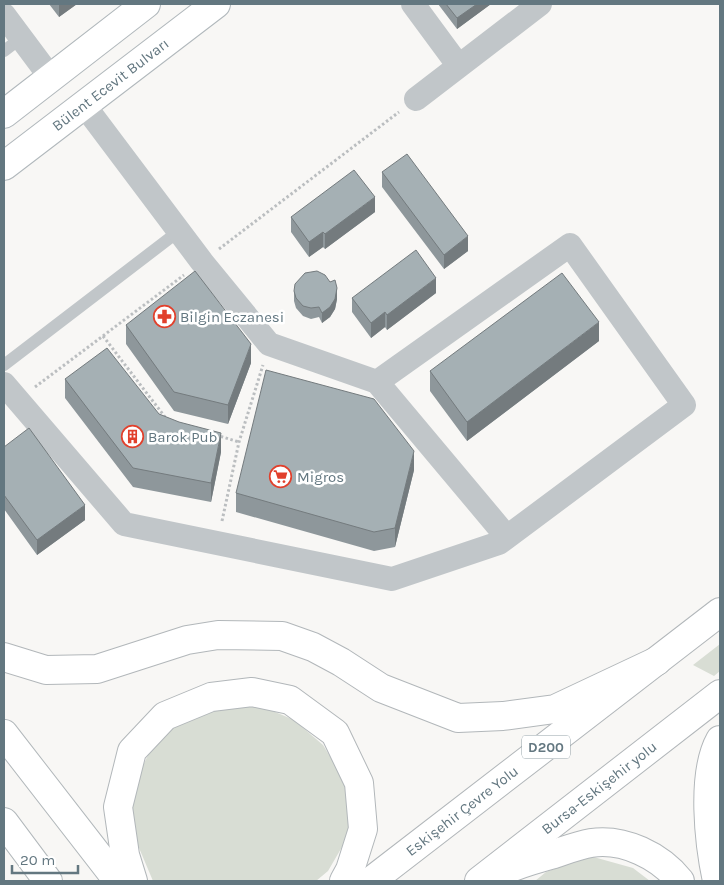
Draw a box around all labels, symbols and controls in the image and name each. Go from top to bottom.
street label: Bülent Ecevit Bulvarı [49,34,172,135]
pharmacy icon: Bilgin Eczanesi [152,305,176,329]
place label: Bilgin Eczanesi [180,308,284,326]
building icon: Barok Pub [120,425,144,449]
place label: Barok Pub [148,428,218,446]
supermarket icon: Migros [269,465,293,489]
place label: Migros [297,468,344,486]
road number: D200 [522,736,570,759]
street label: Bursa-Eskişehir yolu [538,737,660,838]
street label: Eskişehir Çevre Yolu [402,762,522,860]
scale bar [12,842,79,874]
text: 20 m [20,851,55,869]

